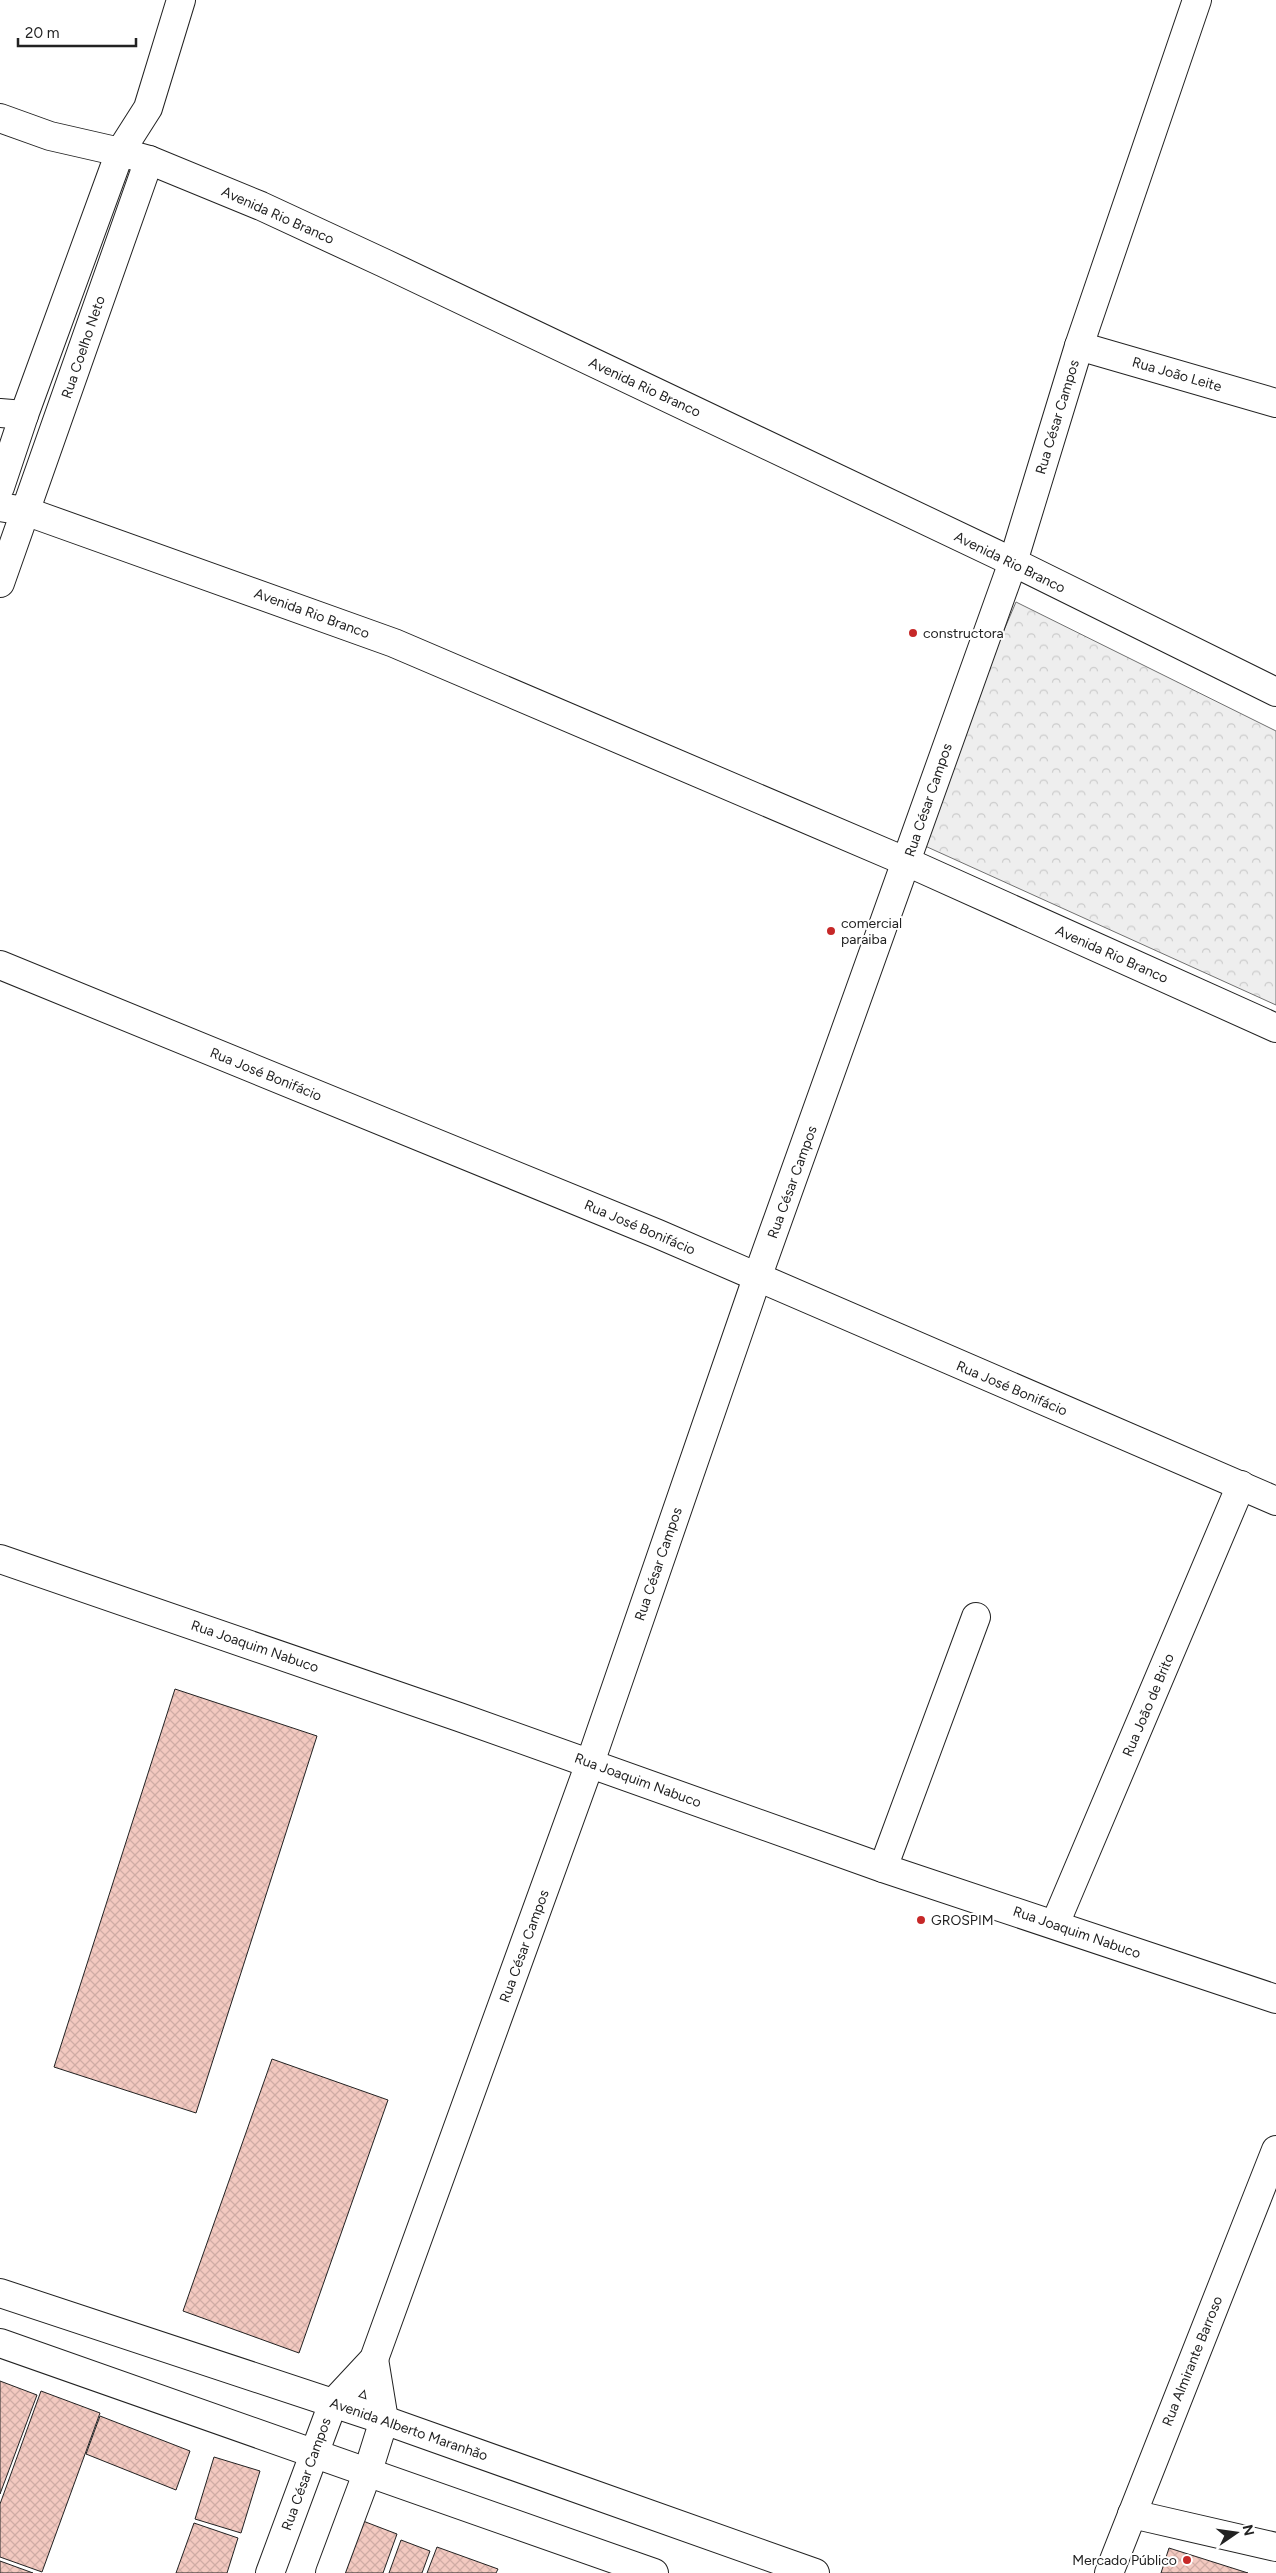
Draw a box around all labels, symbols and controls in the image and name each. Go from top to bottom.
scale bar [18,15,135,47]
text: 20 m [25,24,59,42]
street label: Avenida Rio Branco [219,183,337,248]
street label: Rua Coelho Neto [58,294,109,401]
street label: Avenida Rio Branco [586,354,703,421]
street label: Rua João Leite [1130,354,1224,395]
street label: Rua César Campos [1032,358,1083,476]
street label: Avenida Rio Branco [951,528,1068,597]
street label: Avenida Rio Branco [252,585,372,642]
place label: constructora [923,625,1004,642]
marker: constructora [907,627,919,639]
street label: Rua César Campos [901,741,956,859]
place label: comercial paraiba [841,915,902,948]
street label: Avenida Rio Branco [1053,922,1171,987]
marker: comercial paraiba [825,925,837,937]
street label: Rua José Bonifácio [207,1044,324,1105]
street label: Rua César Campos [764,1123,821,1241]
street label: Rua José Bonifácio [582,1196,698,1259]
street label: Rua José Bonifácio [954,1357,1070,1420]
street label: Rua César Campos [631,1505,686,1623]
street label: Rua Joaquim Nabuco [189,1617,321,1676]
street label: Rua João de Brito [1119,1651,1178,1759]
street label: Rua Joaquim Nabuco [572,1750,704,1811]
street label: Rua César Campos [496,1887,553,2005]
street label: Rua Joaquim Nabuco [1011,1903,1143,1962]
place label: GROSPIM [931,1912,994,1929]
marker: GROSPIM [915,1914,927,1926]
street label: Rua Almirante Barroso [1159,2294,1226,2429]
street label: Avenida Alberto Maranhão [328,2394,490,2464]
street label: Rua César Campos [278,2415,335,2533]
north arrow [1211,2508,1261,2558]
text: N [1239,2523,1258,2537]
place label: Mercado Público [1072,2552,1177,2569]
marker: Mercado Público [1181,2554,1193,2566]

